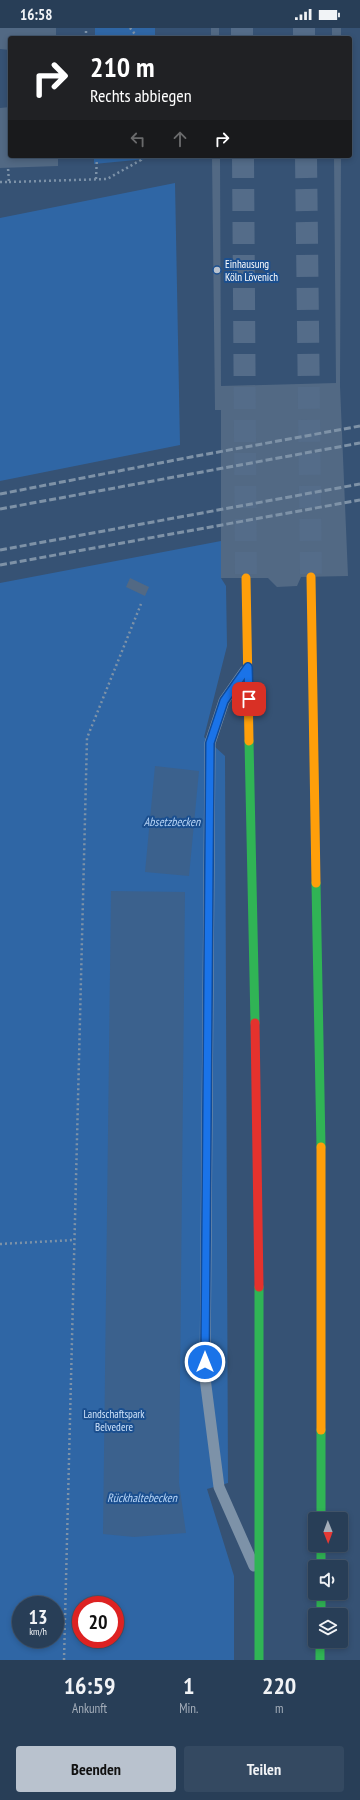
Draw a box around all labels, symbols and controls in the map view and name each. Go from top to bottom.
text: 16:58 [20,5,52,24]
text: 210 m [90,48,154,85]
icon: right [24,52,76,104]
text: Rechts abbiegen [90,84,192,107]
icon: left [127,128,149,150]
icon: ahead [169,128,191,150]
icon: right [211,128,233,150]
place label: Einhausung Köln Lövenich [225,257,278,284]
marker: Einhausung Köln Lövenich [212,265,222,275]
pin [232,682,266,716]
icon: arrive [238,688,260,710]
water label: Absetzbecken [144,814,201,829]
position arrow [184,1341,226,1383]
park label: Landschaftspark Belvedere [83,1407,145,1434]
water label: Rückhaltebecken [107,1490,178,1505]
north arrow [308,1512,348,1552]
map controls [308,1512,348,1648]
button: sound [308,1560,348,1600]
speed limit sign: 20 [72,1596,124,1648]
text: 13 [28,1604,48,1630]
button: layers [308,1608,348,1648]
text: km/h [29,1625,47,1638]
text: 16:59 [64,1670,116,1701]
text: 1 [183,1670,194,1701]
text: 220 [262,1670,296,1701]
text: Ankunft [72,1700,107,1717]
text: Min. [179,1700,198,1717]
text: m [275,1700,283,1717]
button: Beenden [16,1746,176,1792]
button: Teilen [184,1746,344,1792]

